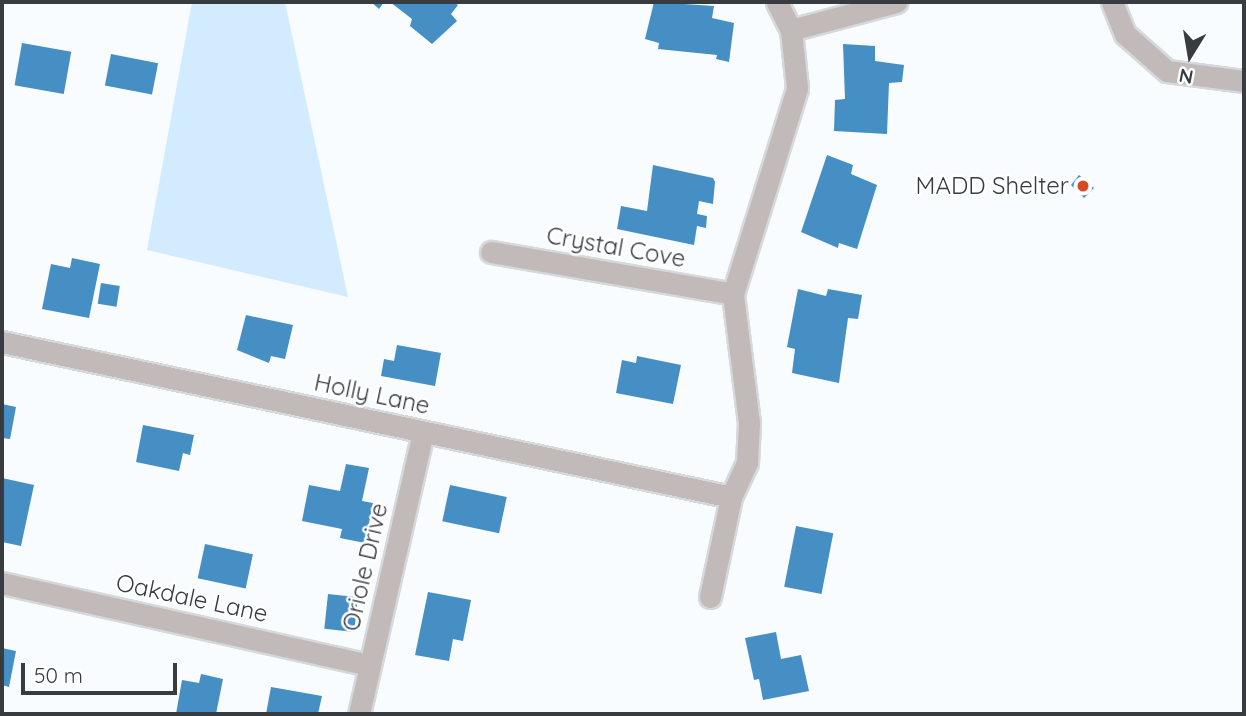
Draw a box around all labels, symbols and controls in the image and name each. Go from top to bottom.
north arrow [1155,21,1225,91]
text: N [1177,64,1195,90]
place label: MADD Shelter [916,172,1069,200]
marker: MADD Shelter [1075,178,1091,194]
street label: Crystal Cove [544,221,688,273]
street label: Holly Lane [312,368,432,420]
street label: Oriole Drive [336,500,394,634]
street label: Oakdale Lane [113,568,271,628]
scale bar [24,650,180,694]
text: 50 m [34,662,83,688]

